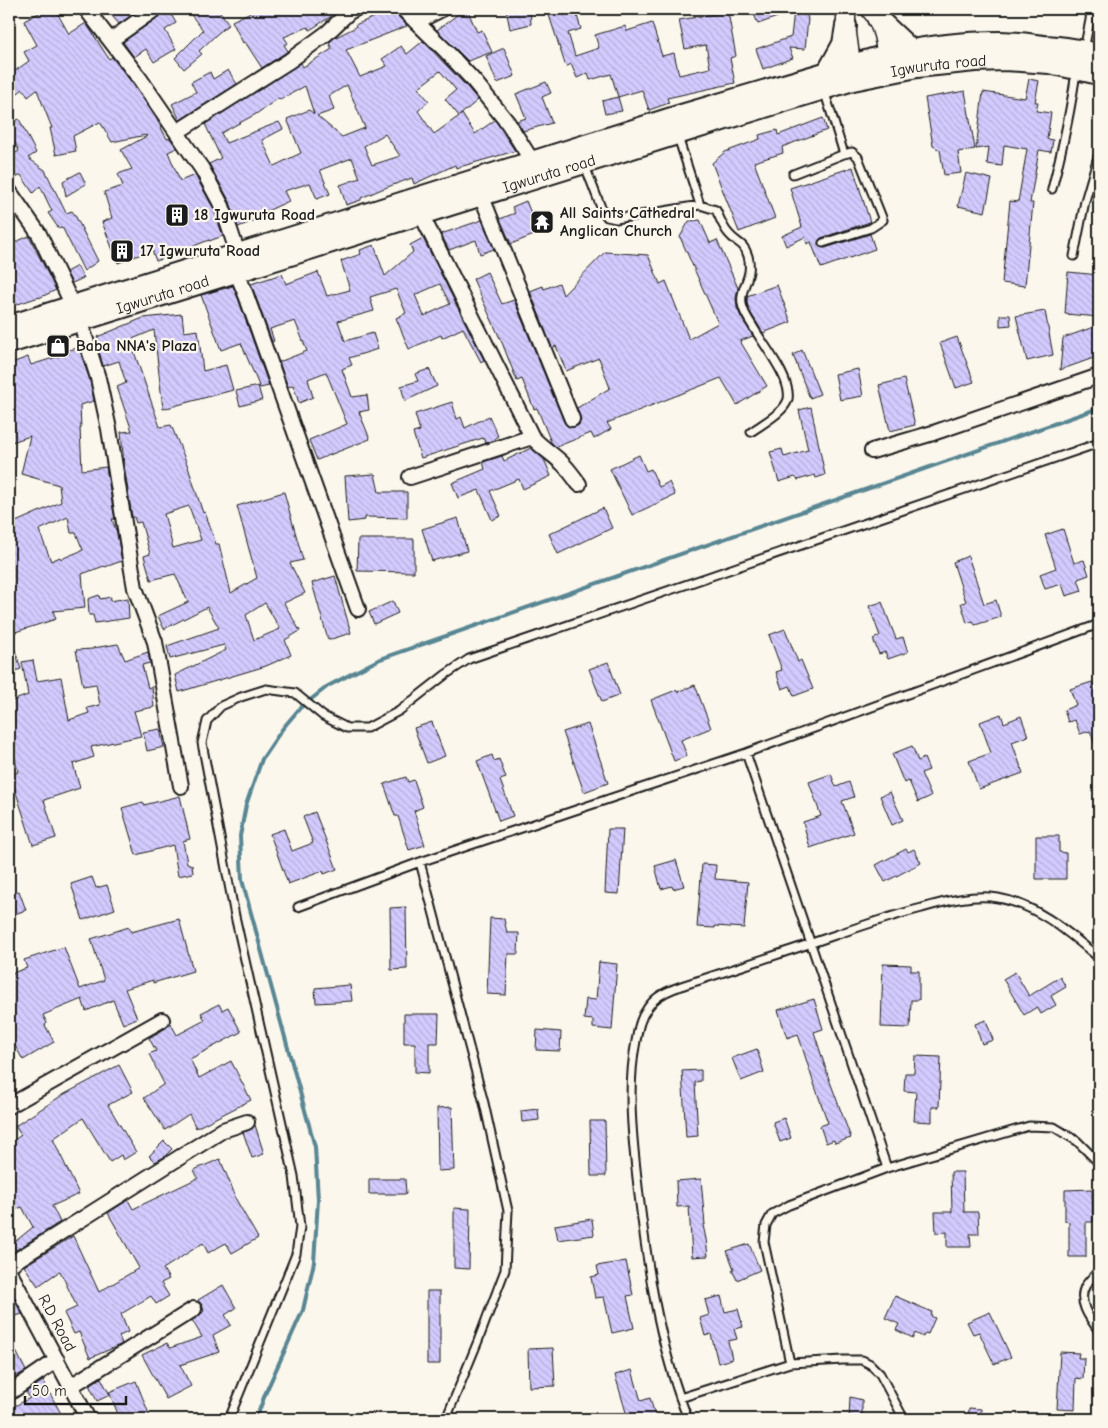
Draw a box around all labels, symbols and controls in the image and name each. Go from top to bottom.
street label: Igwuruta road [889,52,987,81]
street label: Igwuruta road [501,151,598,197]
building icon: 18 Igwuruta Road [164,202,190,228]
place label: All Saints Cathedral Anglican Church [560,204,695,240]
place label: 18 Igwuruta Road [194,206,315,224]
temple icon: All Saints Cathedral Anglican Church [529,209,555,235]
building icon: 17 Igwuruta Road [109,238,135,264]
place label: 17 Igwuruta Road [140,242,260,260]
street label: Igwuruta road [114,272,211,318]
shop icon: Baba NNA's Plaza [45,333,71,359]
place label: Baba NNA's Plaza [76,337,197,355]
street label: R.D Road [35,1291,79,1355]
scale bar [25,1373,126,1405]
text: 50 m [32,1382,67,1400]

